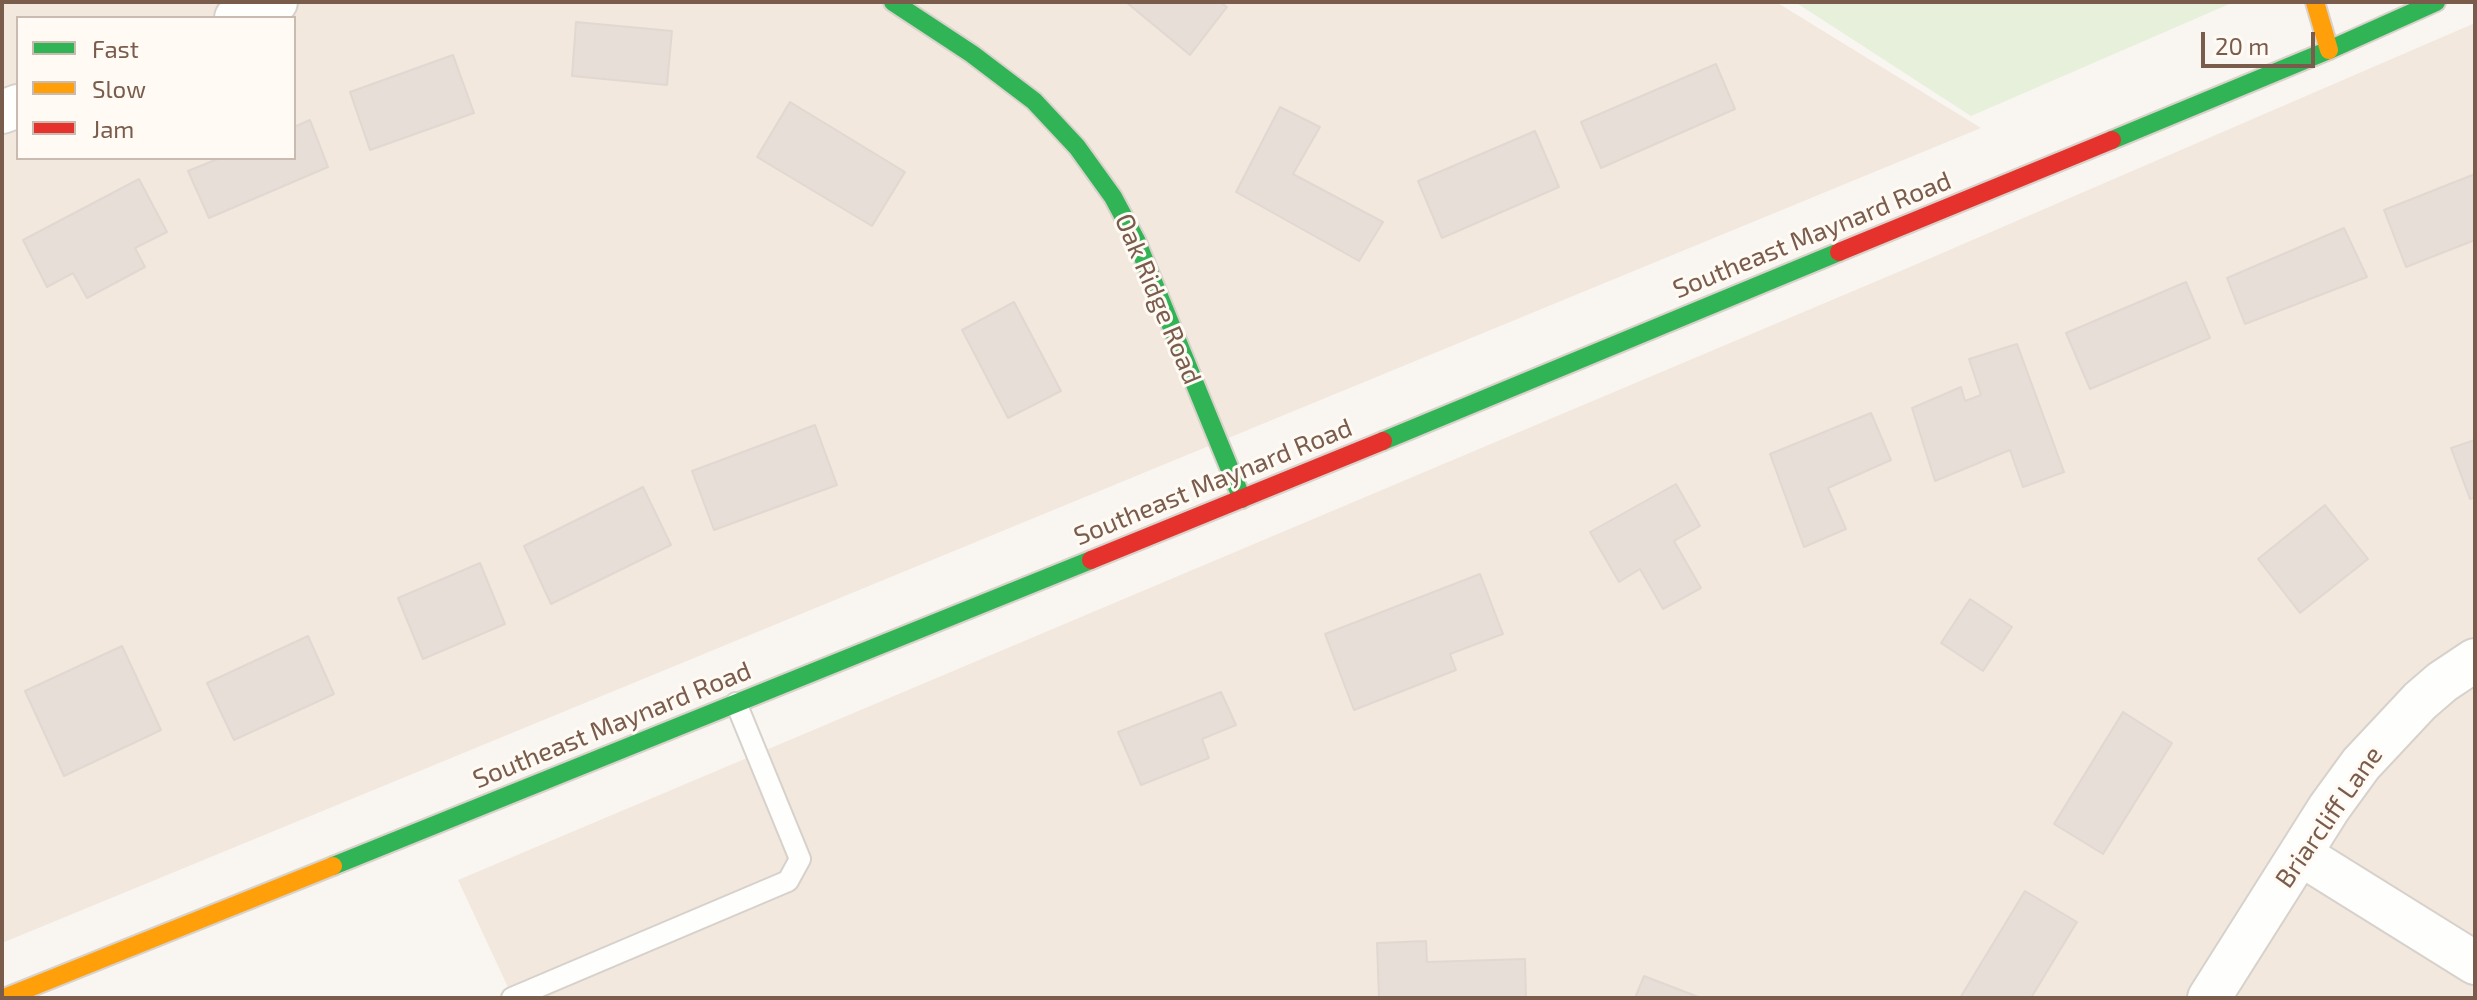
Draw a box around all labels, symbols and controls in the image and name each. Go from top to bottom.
legend [16,16,296,160]
scale bar [2205,16,2319,66]
text: 20 m [2215,31,2269,60]
text: Fast [92,34,139,63]
text: Slow [92,74,146,103]
text: Jam [92,114,134,143]
street label: Southeast Maynard Road [1668,165,1956,305]
street label: Oak Ridge Road [1108,209,1208,389]
street label: Southeast Maynard Road [1069,412,1357,552]
street label: Southeast Maynard Road [468,655,756,795]
street label: Briarcliff Lane [2269,740,2389,894]

